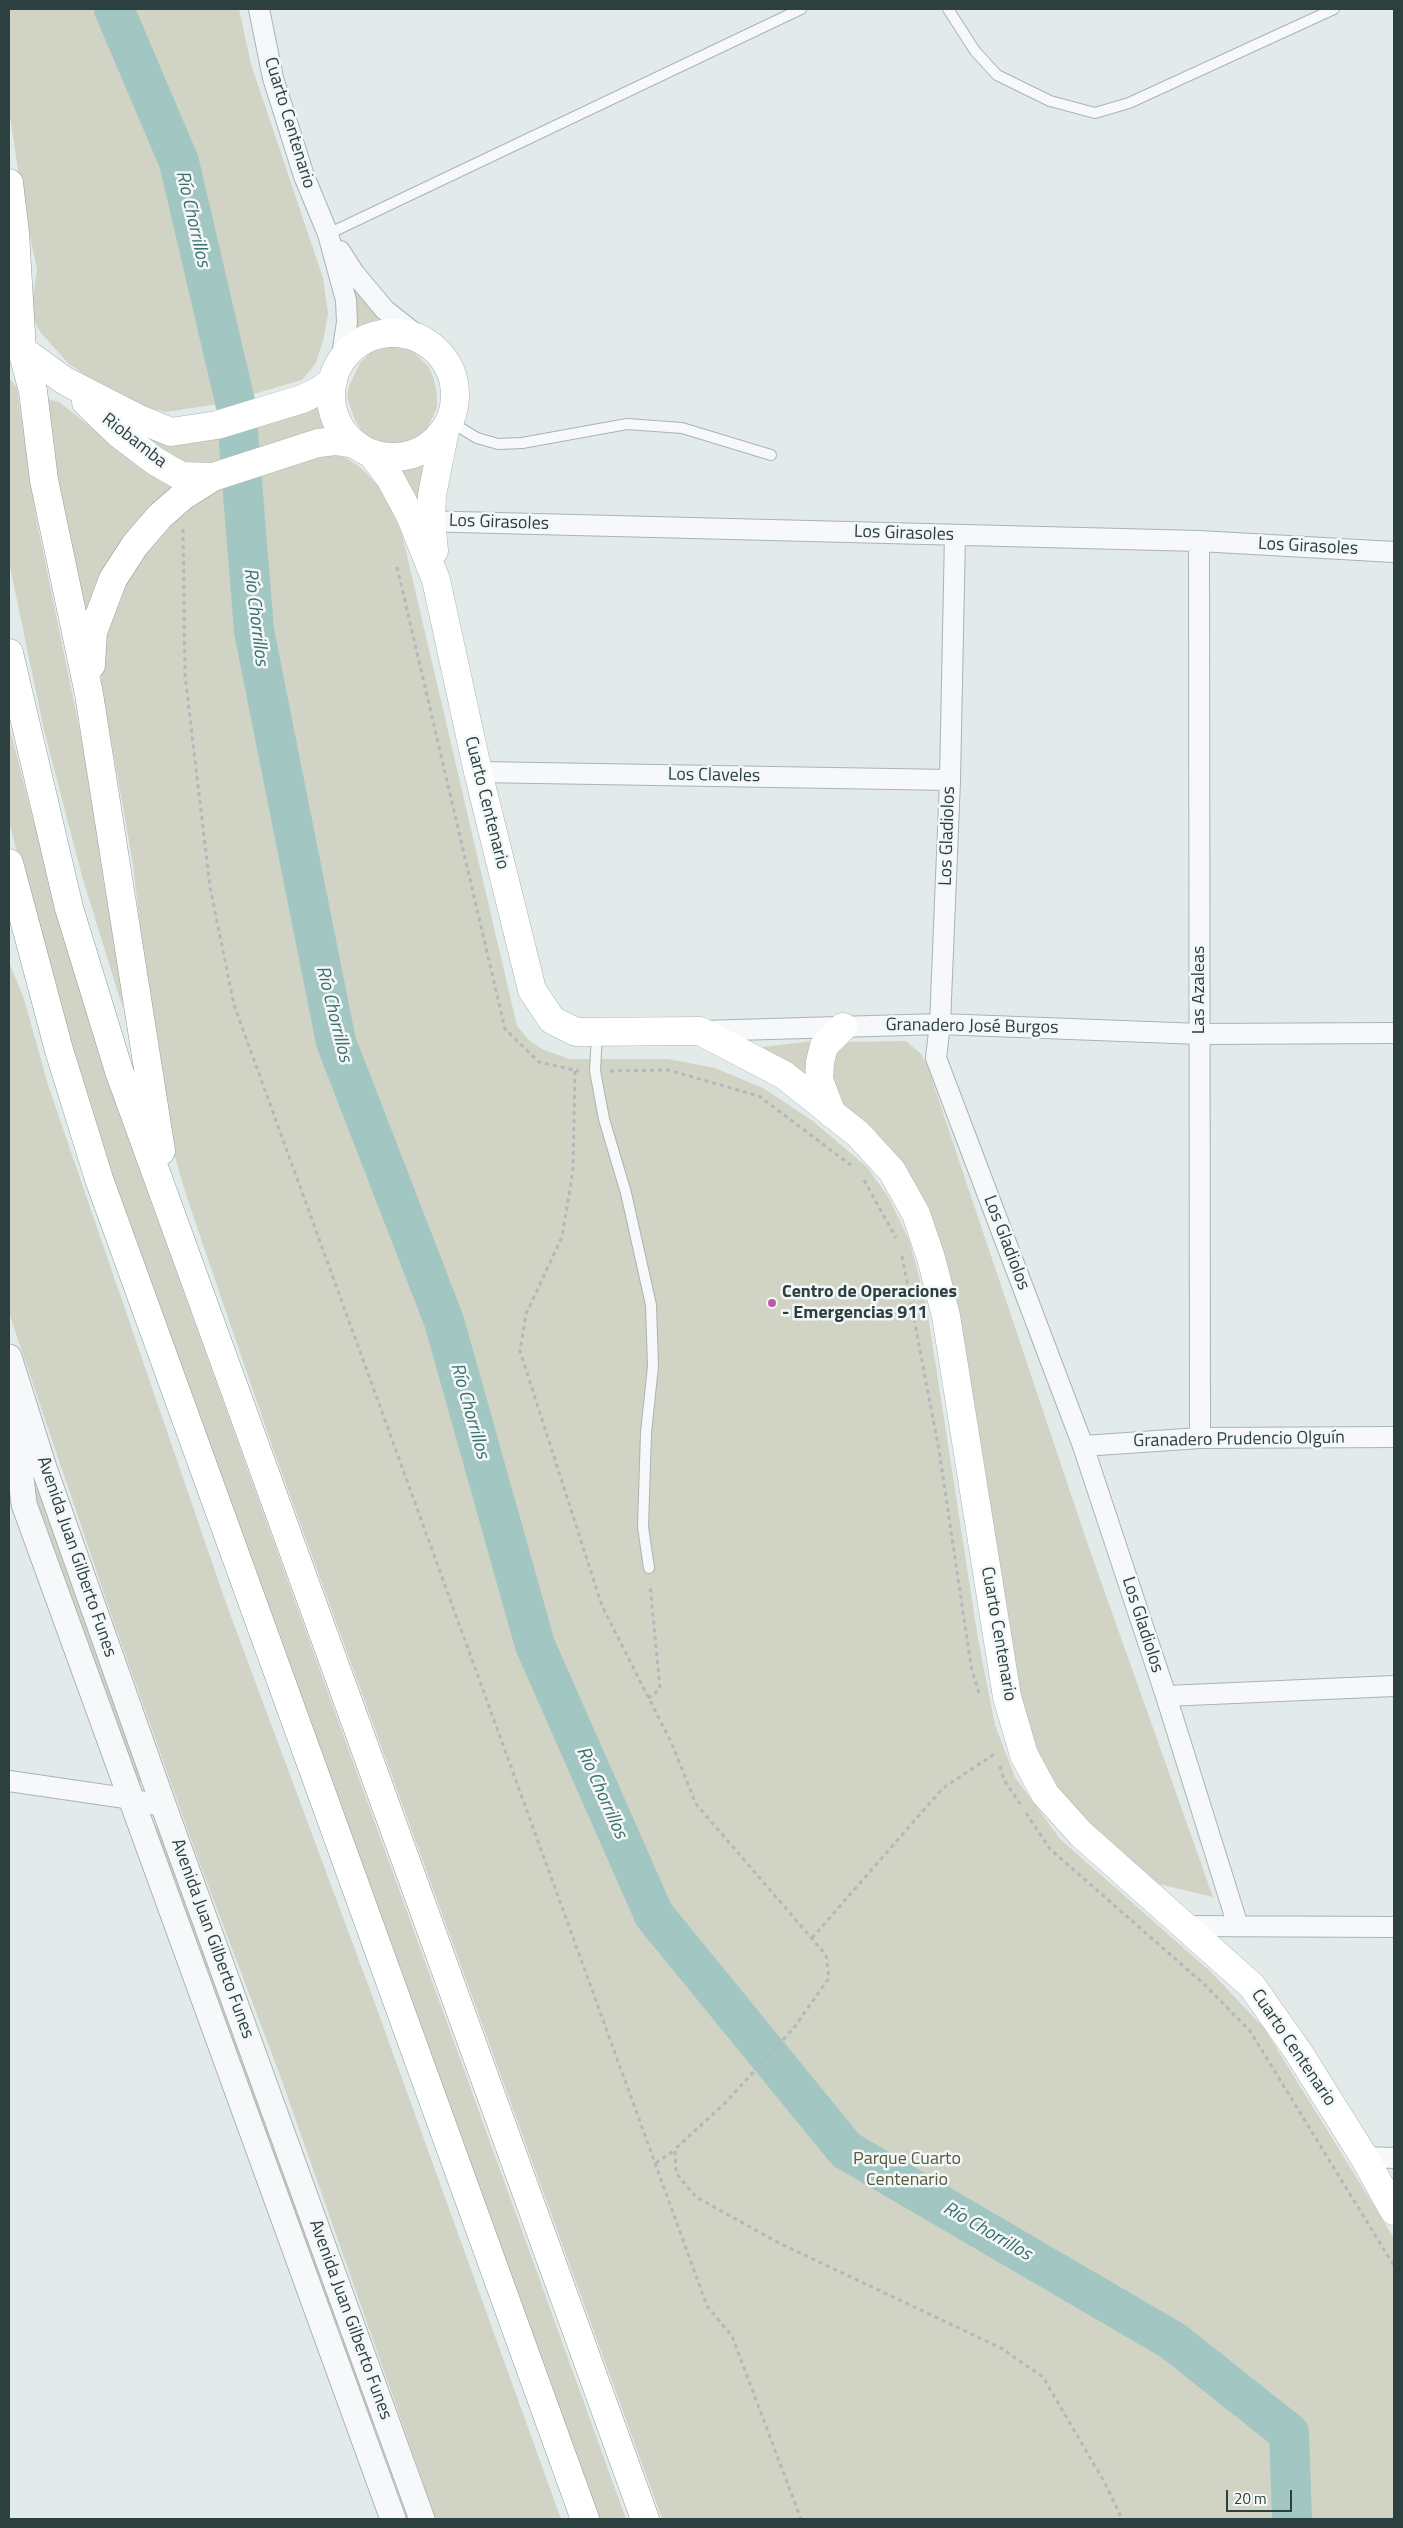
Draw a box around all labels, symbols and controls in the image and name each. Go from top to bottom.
street label: Cuarto Centenario [259,55,319,191]
water label: Río Chorrillos [170,169,214,269]
street label: Riobamba [97,409,171,473]
street label: Los Girasoles [449,510,549,536]
street label: Los Girasoles [854,521,954,547]
street label: Los Girasoles [1257,534,1359,560]
water label: Río Chorrillos [238,567,272,667]
street label: Cuarto Centenario [459,734,513,872]
street label: Los Claveles [668,764,760,788]
street label: Los Gladiolos [935,786,961,886]
street label: Las Azaleas [1189,946,1211,1034]
water label: Río Chorrillos [310,964,356,1064]
street label: Granadero José Burgos [885,1015,1059,1039]
street label: Los Gladiolos [978,1193,1034,1293]
place label: Centro de Operaciones - Emergencias 911 [782,1282,957,1325]
marker: Centro de Operaciones - Emergencias 911 [766,1297,778,1309]
water label: Río Chorrillos [444,1361,494,1461]
street label: Granadero Prudencio Olguín [1133,1427,1345,1453]
street label: Avenida Juan Gilberto Funes [31,1454,121,1660]
street label: Cuarto Centenario [976,1565,1020,1703]
street label: Los Gladiolos [1116,1574,1168,1676]
water label: Río Chorrillos [571,1743,631,1843]
street label: Avenida Juan Gilberto Funes [166,1836,258,2042]
street label: Cuarto Centenario [1246,1985,1340,2111]
park label: Parque Cuarto Centenario [853,2149,961,2192]
water label: Río Chorrillos [939,2198,1035,2266]
street label: Avenida Juan Gilberto Funes [304,2217,396,2423]
scale bar [1228,2480,1294,2512]
text: 20 m [1234,2487,1267,2510]

